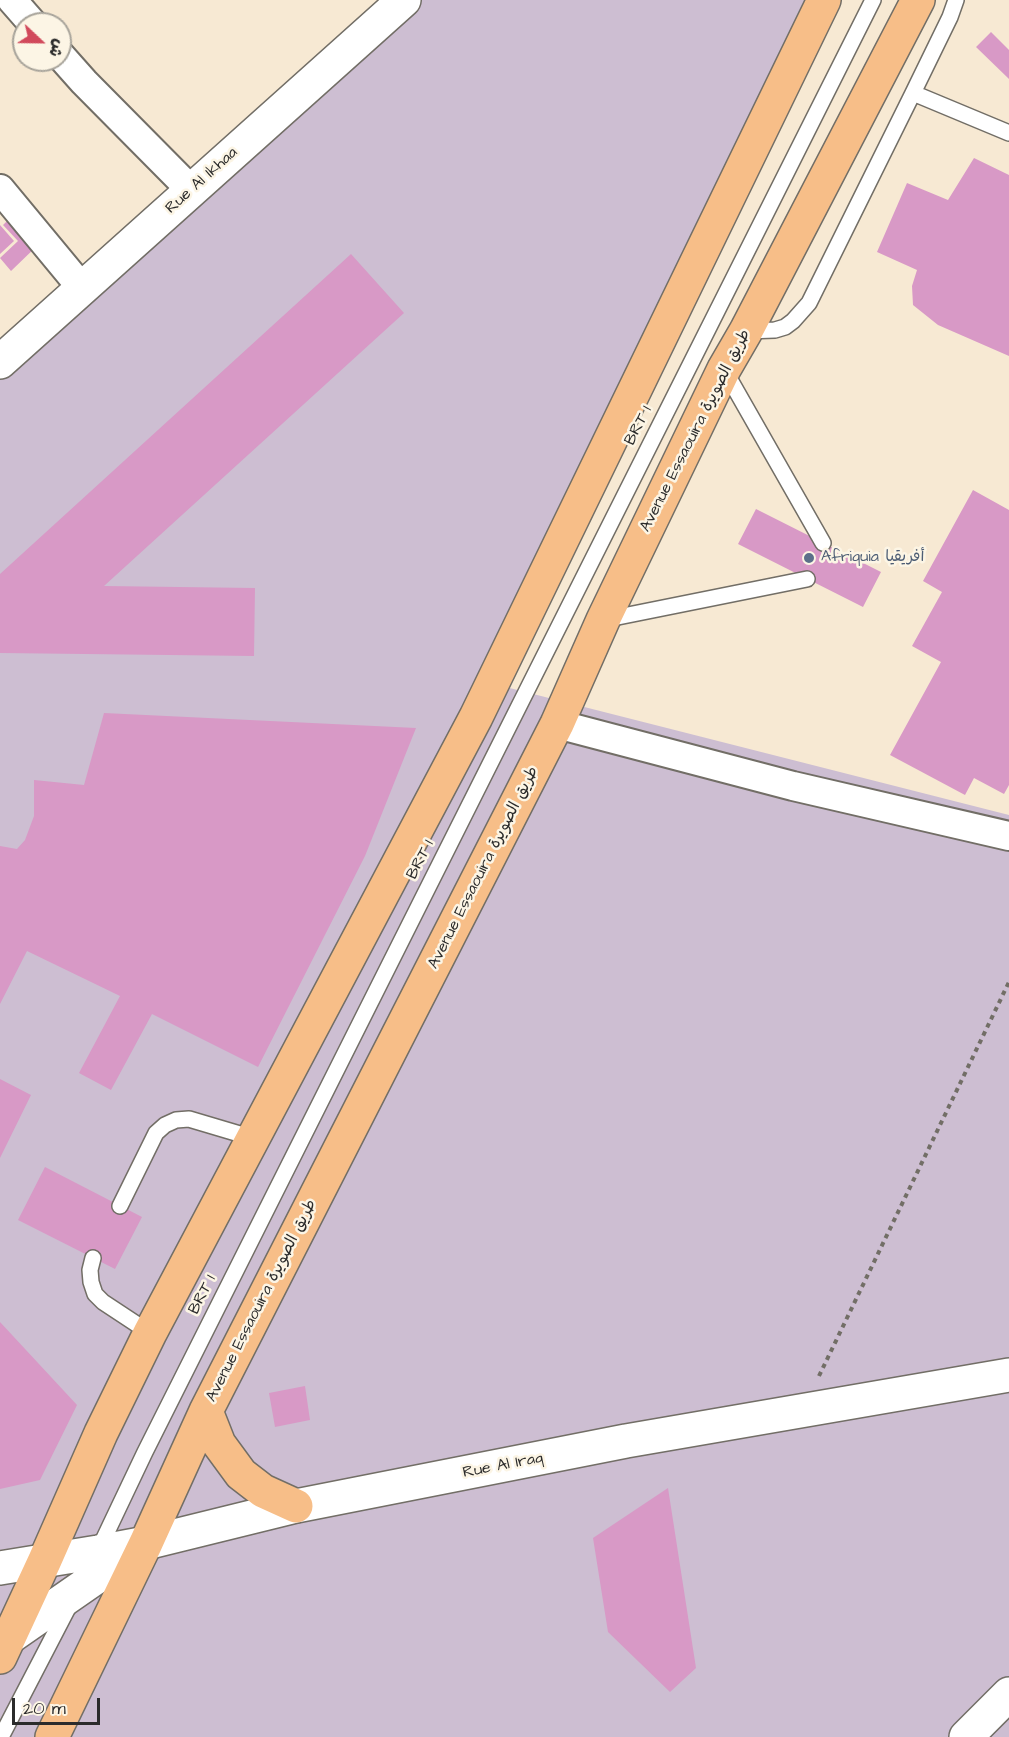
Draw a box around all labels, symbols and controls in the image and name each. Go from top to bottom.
north arrow [12,12,72,72]
text: ش [43,36,70,60]
street label: Rue Al Ikhaa [162,144,242,218]
street label: Avenue Essaouira طريق الصويرة [636,327,756,535]
street label: BRT 1 [621,403,657,449]
place label: Afriquia أفريقيا [821,548,924,568]
marker: Afriquia أفريقيا [802,551,816,565]
street label: Avenue Essaouira طريق الصويرة [424,764,544,972]
street label: BRT 1 [403,837,439,883]
street label: Avenue Essaouira طريق الصويرة [202,1197,322,1405]
street label: BRT 1 [185,1272,221,1318]
street label: Rue Al Iraq [461,1449,545,1483]
scale bar [15,1686,104,1724]
text: 20 m [23,1696,66,1721]

